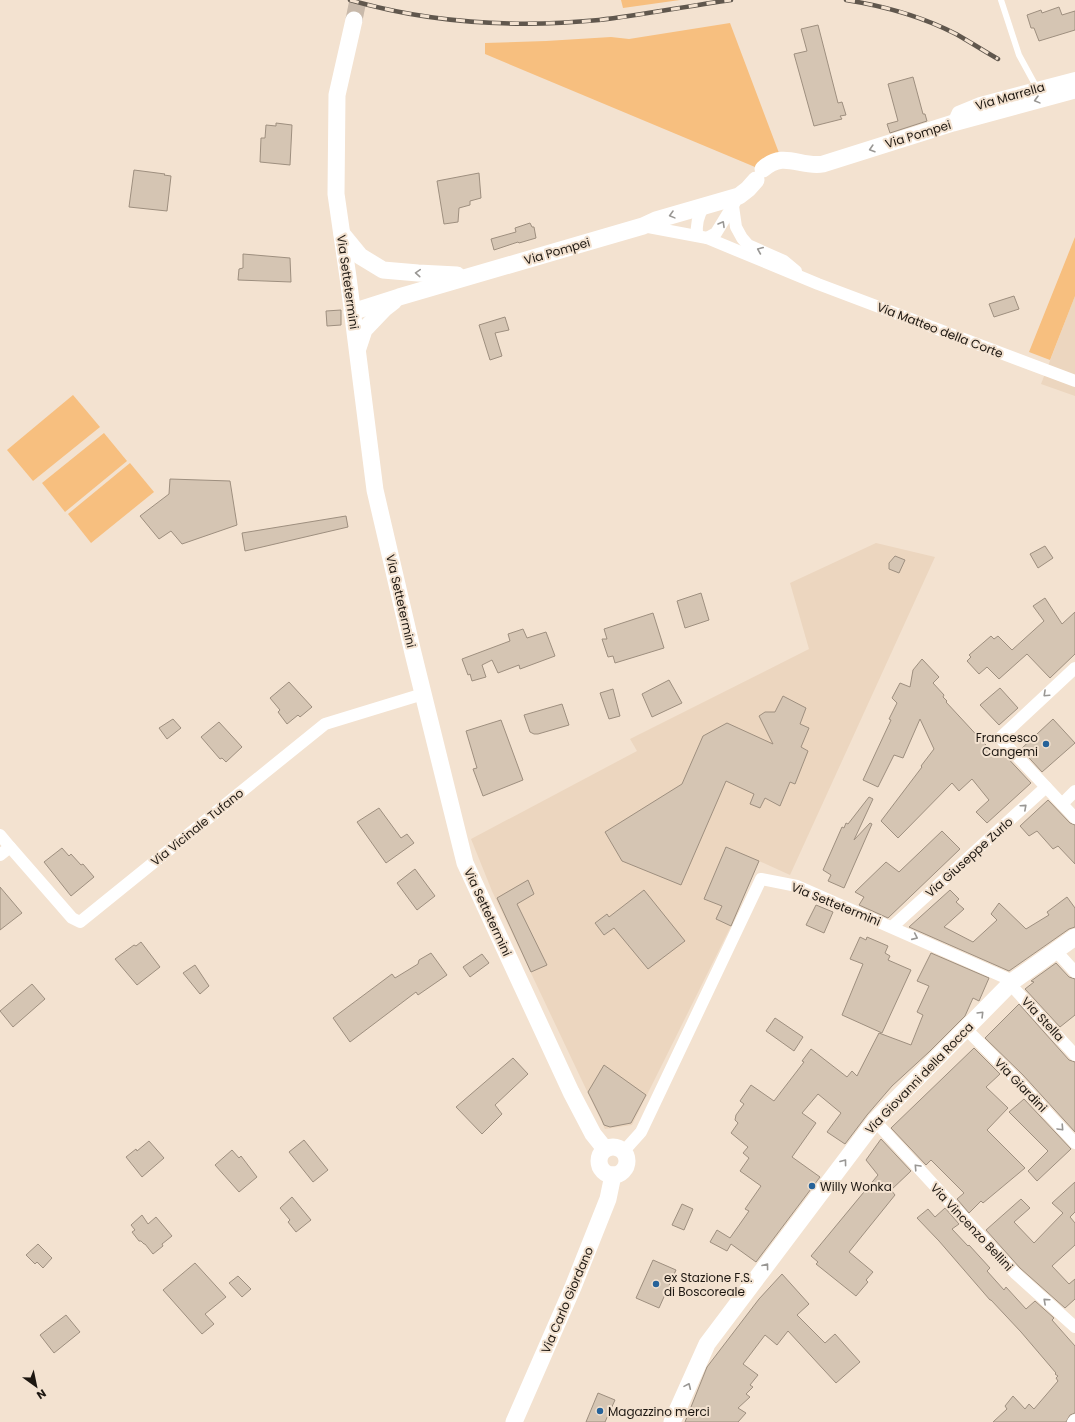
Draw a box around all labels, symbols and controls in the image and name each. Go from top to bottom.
street label: Via Marrella [973,78,1047,114]
one-way arrow [1034,95,1041,104]
street label: Via Pompei [883,116,953,152]
one-way arrow [869,144,876,153]
one-way arrow [669,210,676,219]
one-way arrow [717,221,724,228]
street label: Via Pompei [522,233,592,269]
street label: Via Settetermini [333,234,363,330]
one-way arrow [757,247,764,255]
one-way arrow [415,269,421,278]
street label: Via Matteo della Corte [874,298,1006,362]
street label: Via Settetermini [382,553,420,649]
one-way arrow [1044,690,1051,697]
place label: Francesco Cangemi [976,729,1038,760]
marker: Francesco Cangemi [1041,739,1051,749]
street label: Via Vicinale Tufano [147,784,247,870]
one-way arrow [1019,804,1027,811]
street label: Via Giuseppe Zurlo [922,813,1017,901]
street label: Via Settetermini [460,865,516,959]
street label: Via Settetermini [789,878,883,930]
one-way arrow [911,932,919,940]
street label: Via Stella [1018,993,1068,1045]
one-way arrow [976,1011,984,1019]
street label: Via Giovanni della Rocca [861,1018,977,1138]
street label: Via Giardini [991,1054,1051,1116]
one-way arrow [1056,1123,1063,1130]
one-way arrow [839,1160,846,1167]
one-way arrow [914,1164,922,1172]
place label: Willy Wonka [820,1178,892,1195]
street label: Via Vincenzo Bellini [927,1179,1017,1275]
marker: Willy Wonka [807,1181,817,1191]
street label: Via Carlo Giordano [537,1244,597,1356]
one-way arrow [761,1263,768,1270]
place label: ex Stazione F.S. di Boscoreale [664,1269,752,1300]
marker: ex Stazione F.S. di Boscoreale [651,1279,661,1289]
one-way arrow [1043,1298,1051,1305]
north arrow [16,1366,56,1406]
one-way arrow [683,1383,691,1391]
text: N [34,1385,49,1403]
place label: Magazzino merci [608,1403,710,1420]
marker: Magazzino merci [595,1406,605,1416]

